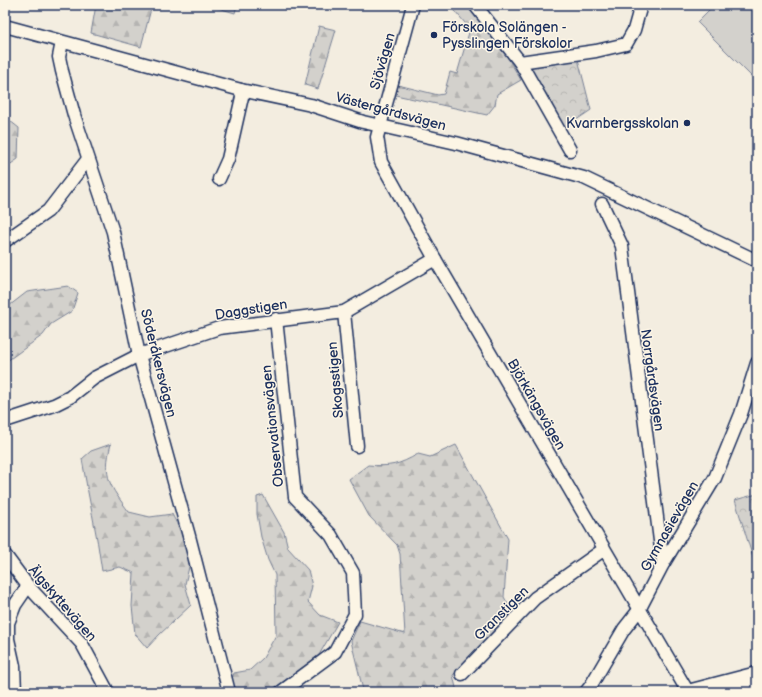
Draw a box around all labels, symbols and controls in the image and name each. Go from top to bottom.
place label: Förskola Solängen - Pysslingen Förskolor [442,19,573,52]
marker: Förskola Solängen - Pysslingen Förskolor [429,30,439,40]
street label: Sjövägen [366,31,399,92]
street label: Västergårdsvägen [334,89,448,134]
place label: Kvarnbergsskolan [566,115,679,132]
marker: Kvarnbergsskolan [682,118,692,128]
street label: Daggstigen [214,295,289,324]
street label: Söderåkersvägen [137,307,180,419]
street label: Norrgårdsvägen [637,328,668,432]
street label: Skogsstigen [324,341,347,419]
street label: Björkängsvägen [504,356,570,453]
street label: Observationsvägen [258,364,287,488]
street label: Gymnasievägen [637,478,702,574]
street label: Älgskyttevägen [25,562,100,645]
street label: Granstigen [471,583,532,644]

